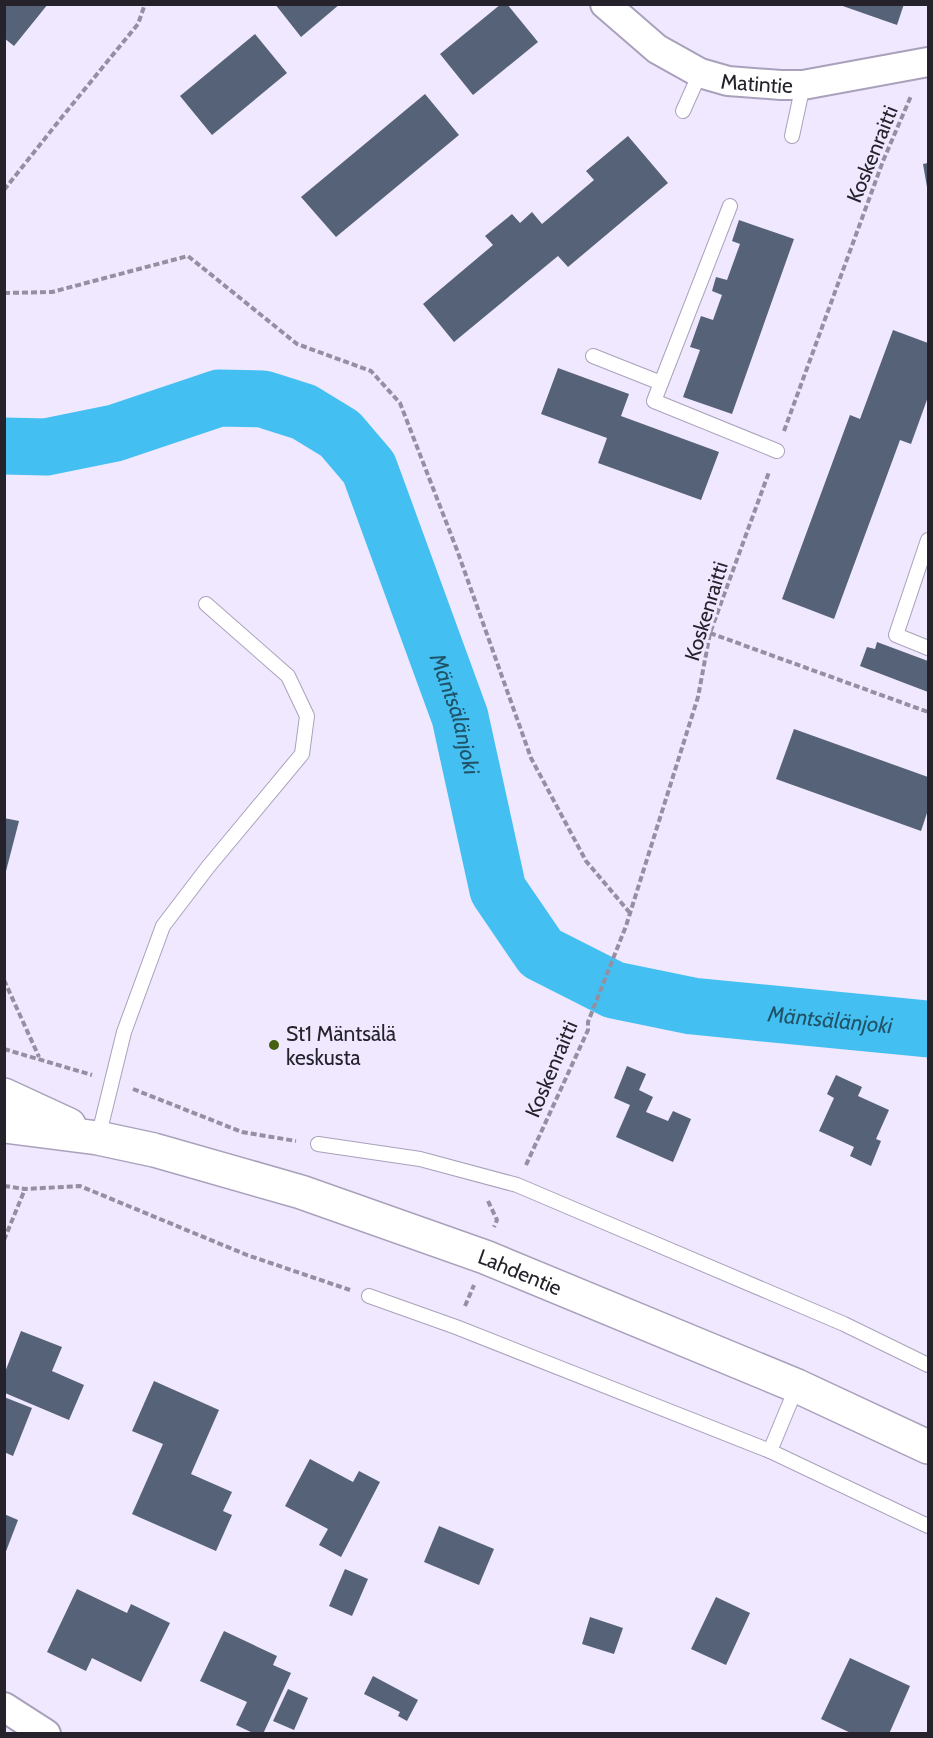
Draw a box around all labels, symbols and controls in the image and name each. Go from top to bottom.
street label: Matintie [720,68,793,98]
street label: Koskenraitti [841,102,903,206]
street label: Koskenraitti [679,558,733,664]
water label: Mäntsälänjoki [424,649,486,777]
water label: Mäntsälänjoki [766,1000,894,1039]
street label: Koskenraitti [519,1017,583,1121]
place label: St1 Mäntsälä keskusta [286,1021,396,1070]
marker: St1 Mäntsälä keskusta [267,1038,281,1052]
street label: Lahdentie [475,1243,566,1300]

